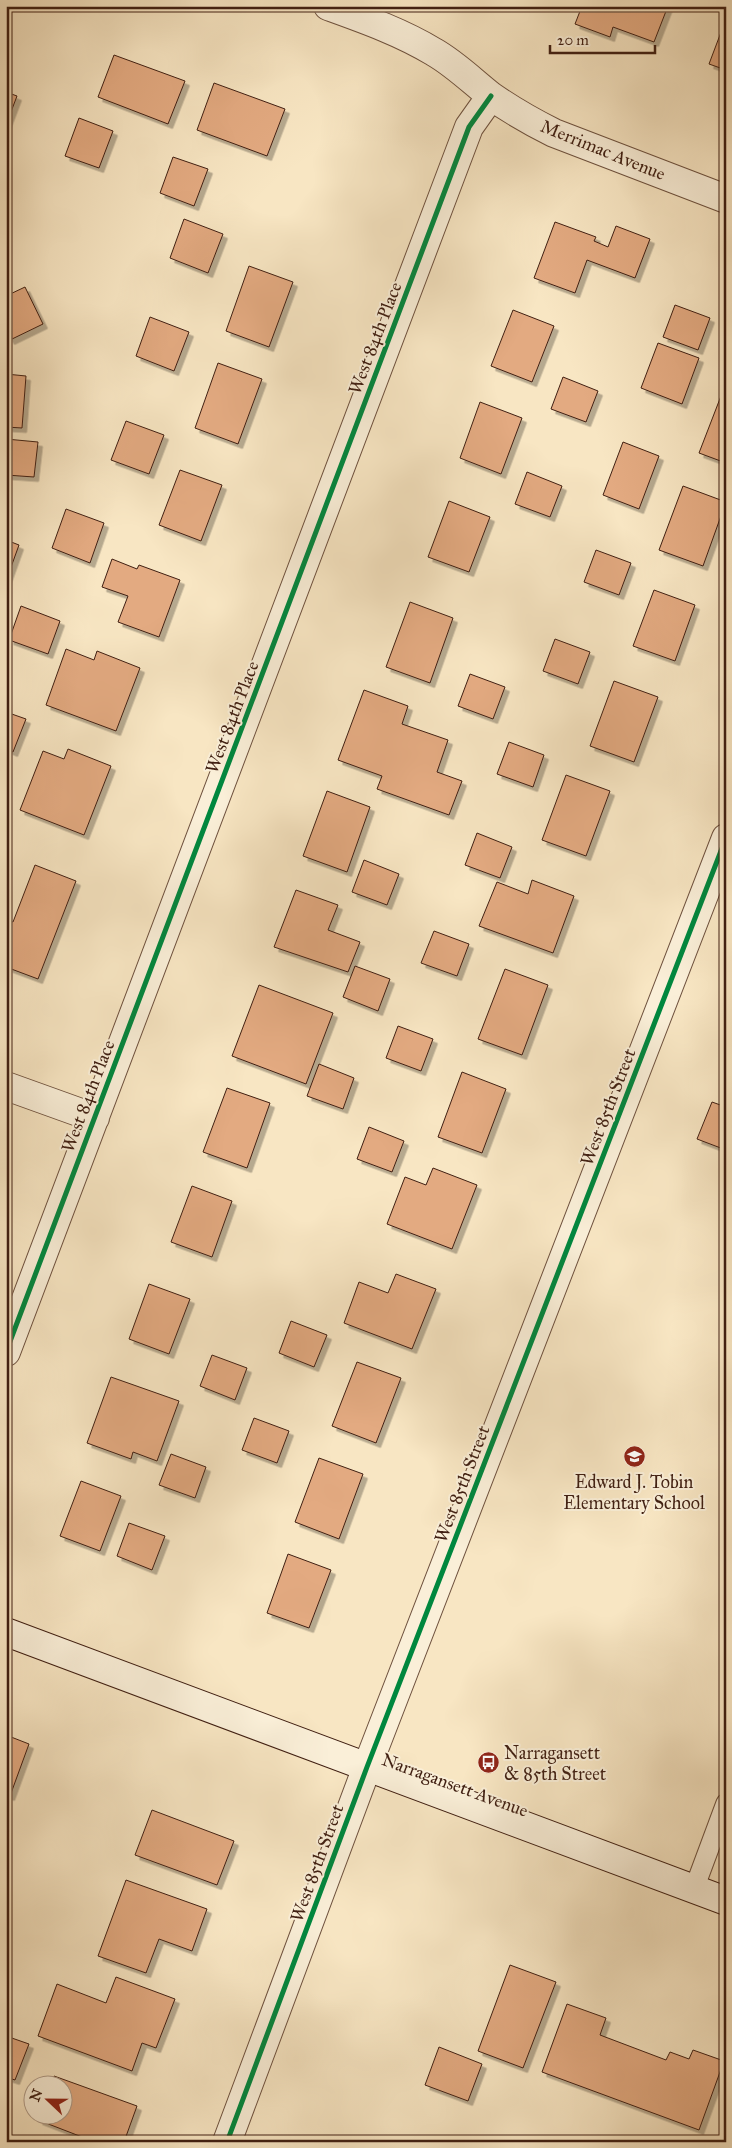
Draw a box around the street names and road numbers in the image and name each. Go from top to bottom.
street label: Merrimac Avenue [537,115,669,185]
street label: West 84th Place [344,279,406,397]
street label: West 84th Place [201,658,263,776]
street label: West 84th Place [57,1037,119,1155]
street label: West 85th Street [576,1045,641,1169]
street label: West 85th Street [430,1422,495,1546]
street label: Narragansett Avenue [379,1748,531,1823]
street label: West 85th Street [286,1801,349,1925]

